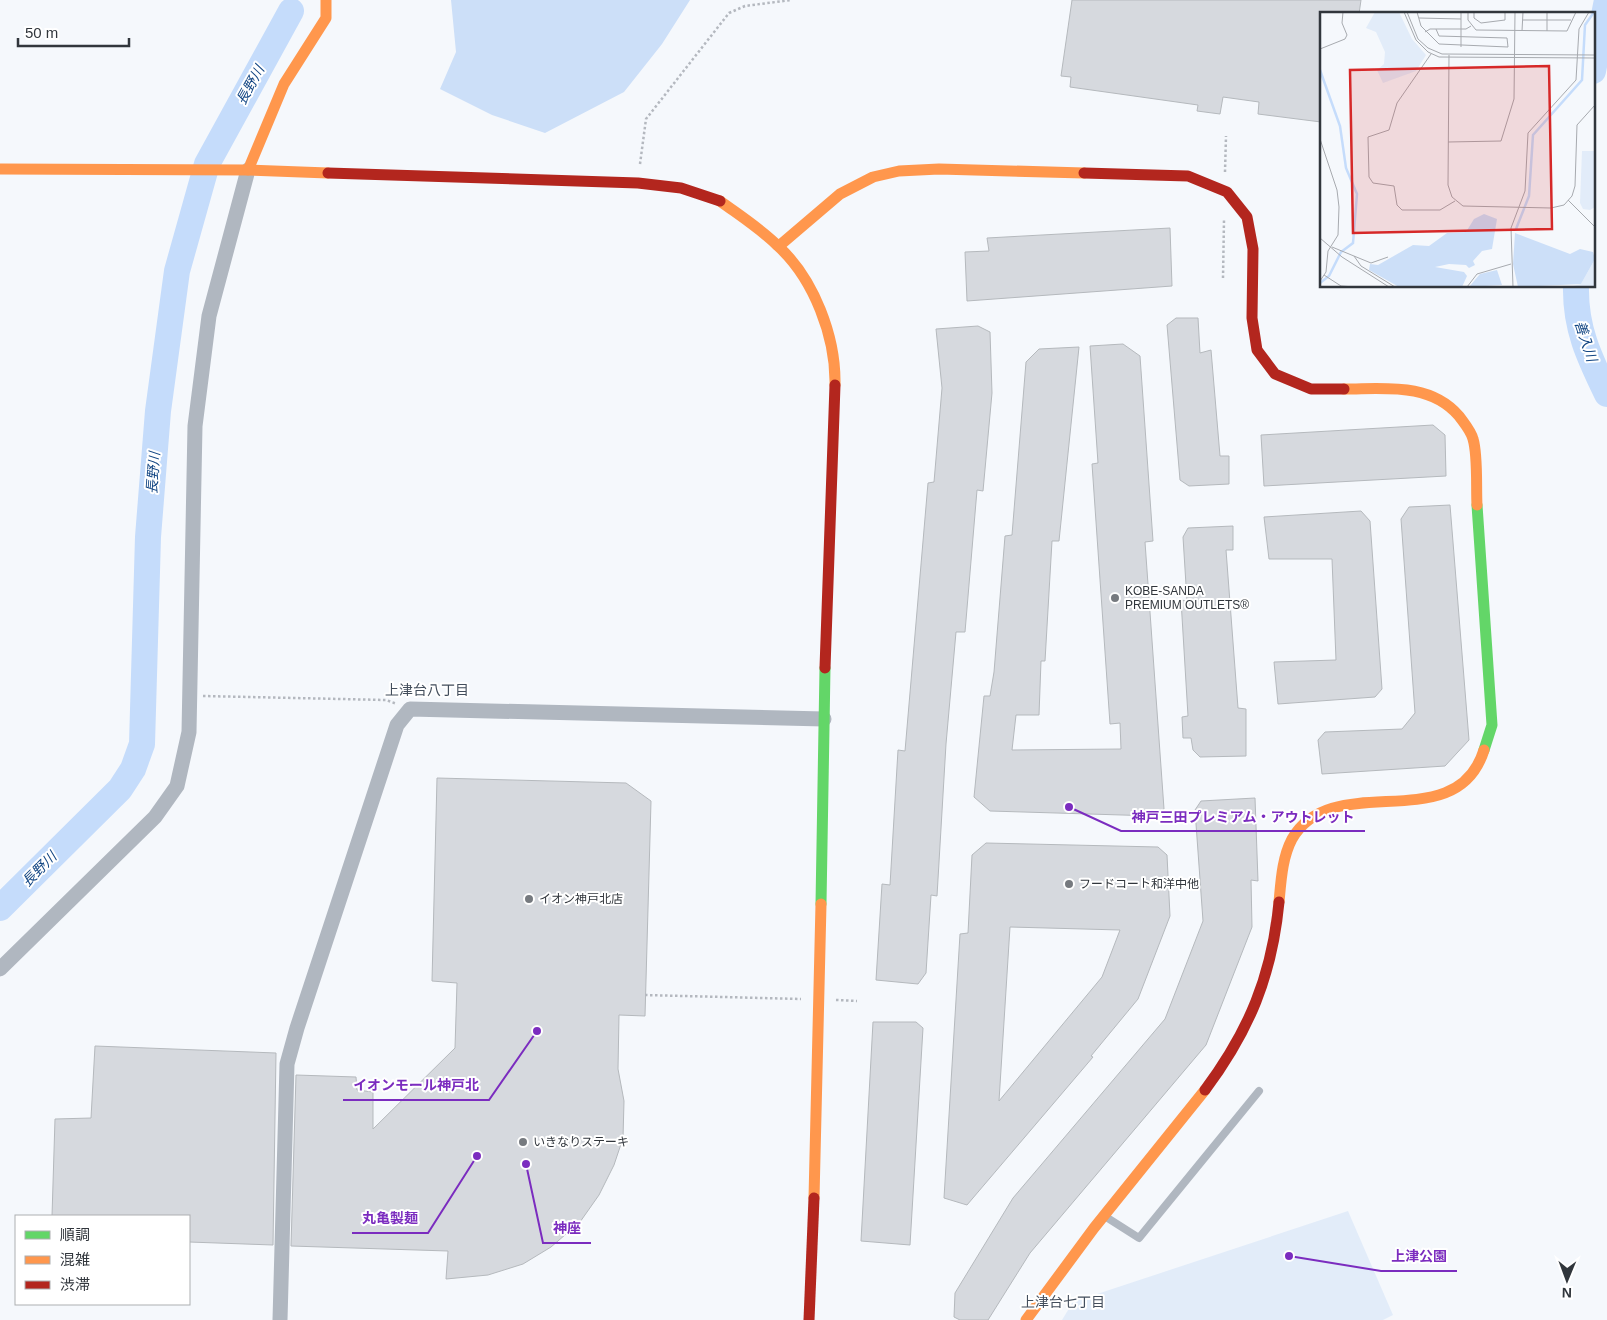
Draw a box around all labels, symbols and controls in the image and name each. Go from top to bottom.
inset map [1320,12,1594,288]
scale bar [18,15,129,47]
text: 50 m [25,24,58,41]
water label: 長野川 [233,61,268,107]
water label: 善入川 [1572,319,1601,365]
water label: 長野川 [144,449,163,495]
place label: KOBE-SANDA PREMIUM OUTLETS® [1125,584,1249,612]
marker: KOBE-SANDA PREMIUM OUTLETS® [1109,592,1121,604]
district label: 上津台八丁目 [385,682,469,698]
callout: 神戸三田プレミアム・アウトレット [1121,802,1365,831]
text: 神戸三田プレミアム・アウトレット [1131,809,1355,825]
water label: 長野川 [18,847,61,890]
place label: フードコート和洋中他 [1079,877,1199,891]
marker: フードコート和洋中他 [1063,878,1075,890]
place label: イオン神戸北店 [539,892,623,906]
marker: イオン神戸北店 [523,893,535,905]
callout: イオンモール神戸北 [343,1071,489,1100]
text: イオンモール神戸北 [353,1077,479,1093]
place label: いきなりステーキ [533,1135,629,1149]
marker: いきなりステーキ [517,1136,529,1148]
callout: 丸亀製麺 [352,1204,428,1233]
text: 丸亀製麺 [362,1210,418,1226]
callout: 神座 [543,1214,591,1243]
legend [15,1215,190,1305]
text: 神座 [553,1220,581,1236]
text: 順調 [60,1226,90,1243]
callout: 上津公園 [1381,1242,1457,1271]
text: 上津公園 [1391,1248,1447,1264]
text: 混雑 [60,1251,90,1268]
north arrow [1542,1255,1592,1305]
text: 渋滞 [60,1276,90,1293]
text: N [1562,1285,1572,1301]
district label: 上津台七丁目 [1021,1294,1105,1310]

